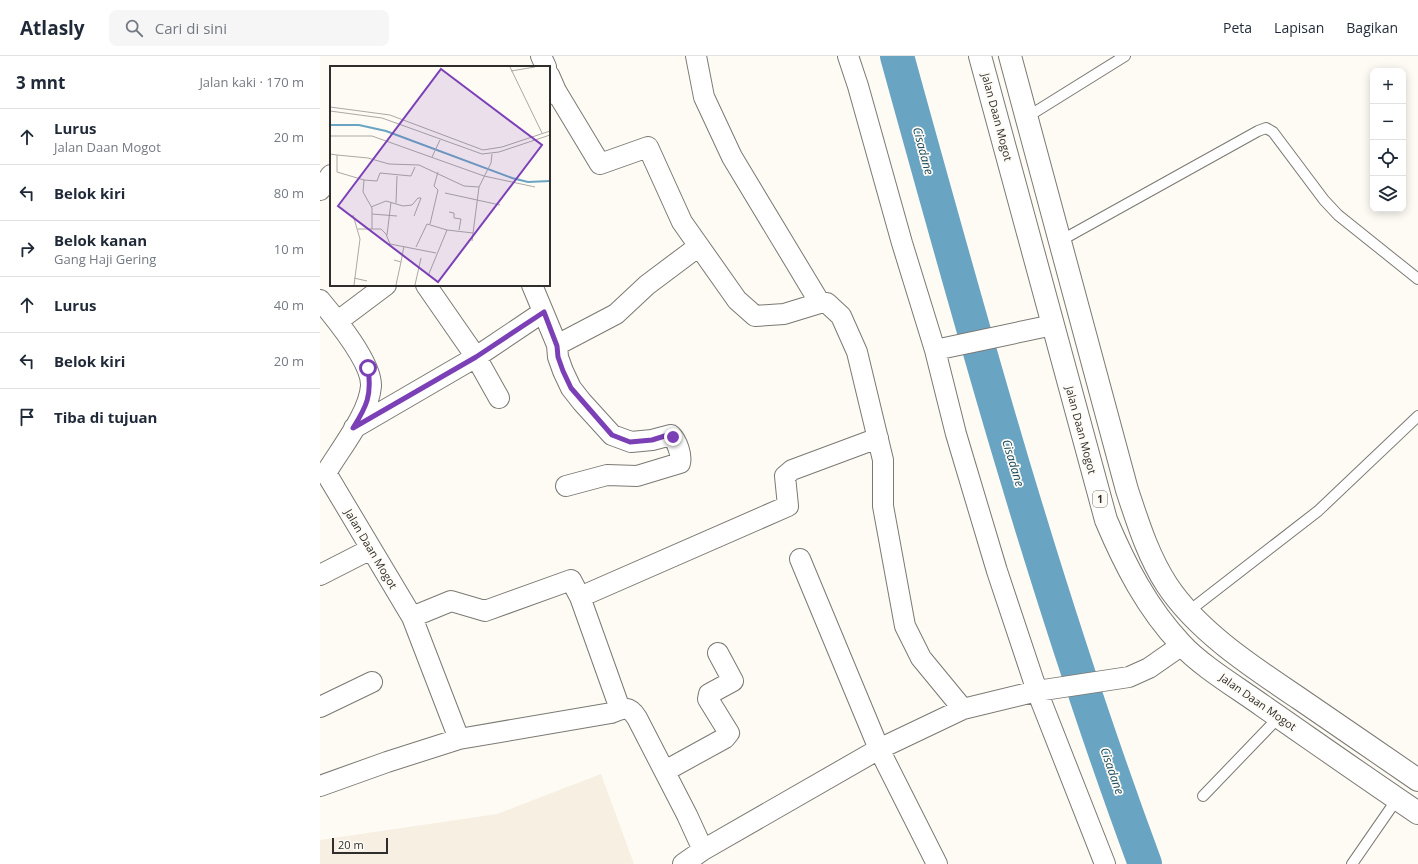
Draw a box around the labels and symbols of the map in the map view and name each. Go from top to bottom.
inset map [330,66,550,286]
street label: Jalan Daan Mogot [978,70,1016,163]
water label: Cisadane [909,125,938,177]
route start [359,359,377,377]
street label: Jalan Daan Mogot [1062,383,1100,476]
route end [664,428,682,446]
water label: Cisadane [998,437,1029,489]
road number: 1 [1093,491,1107,507]
street label: Jalan Daan Mogot [341,505,401,591]
street label: Jalan Daan Mogot [1216,669,1300,734]
water label: Cisadane [1097,745,1128,797]
scale bar [332,836,388,855]

